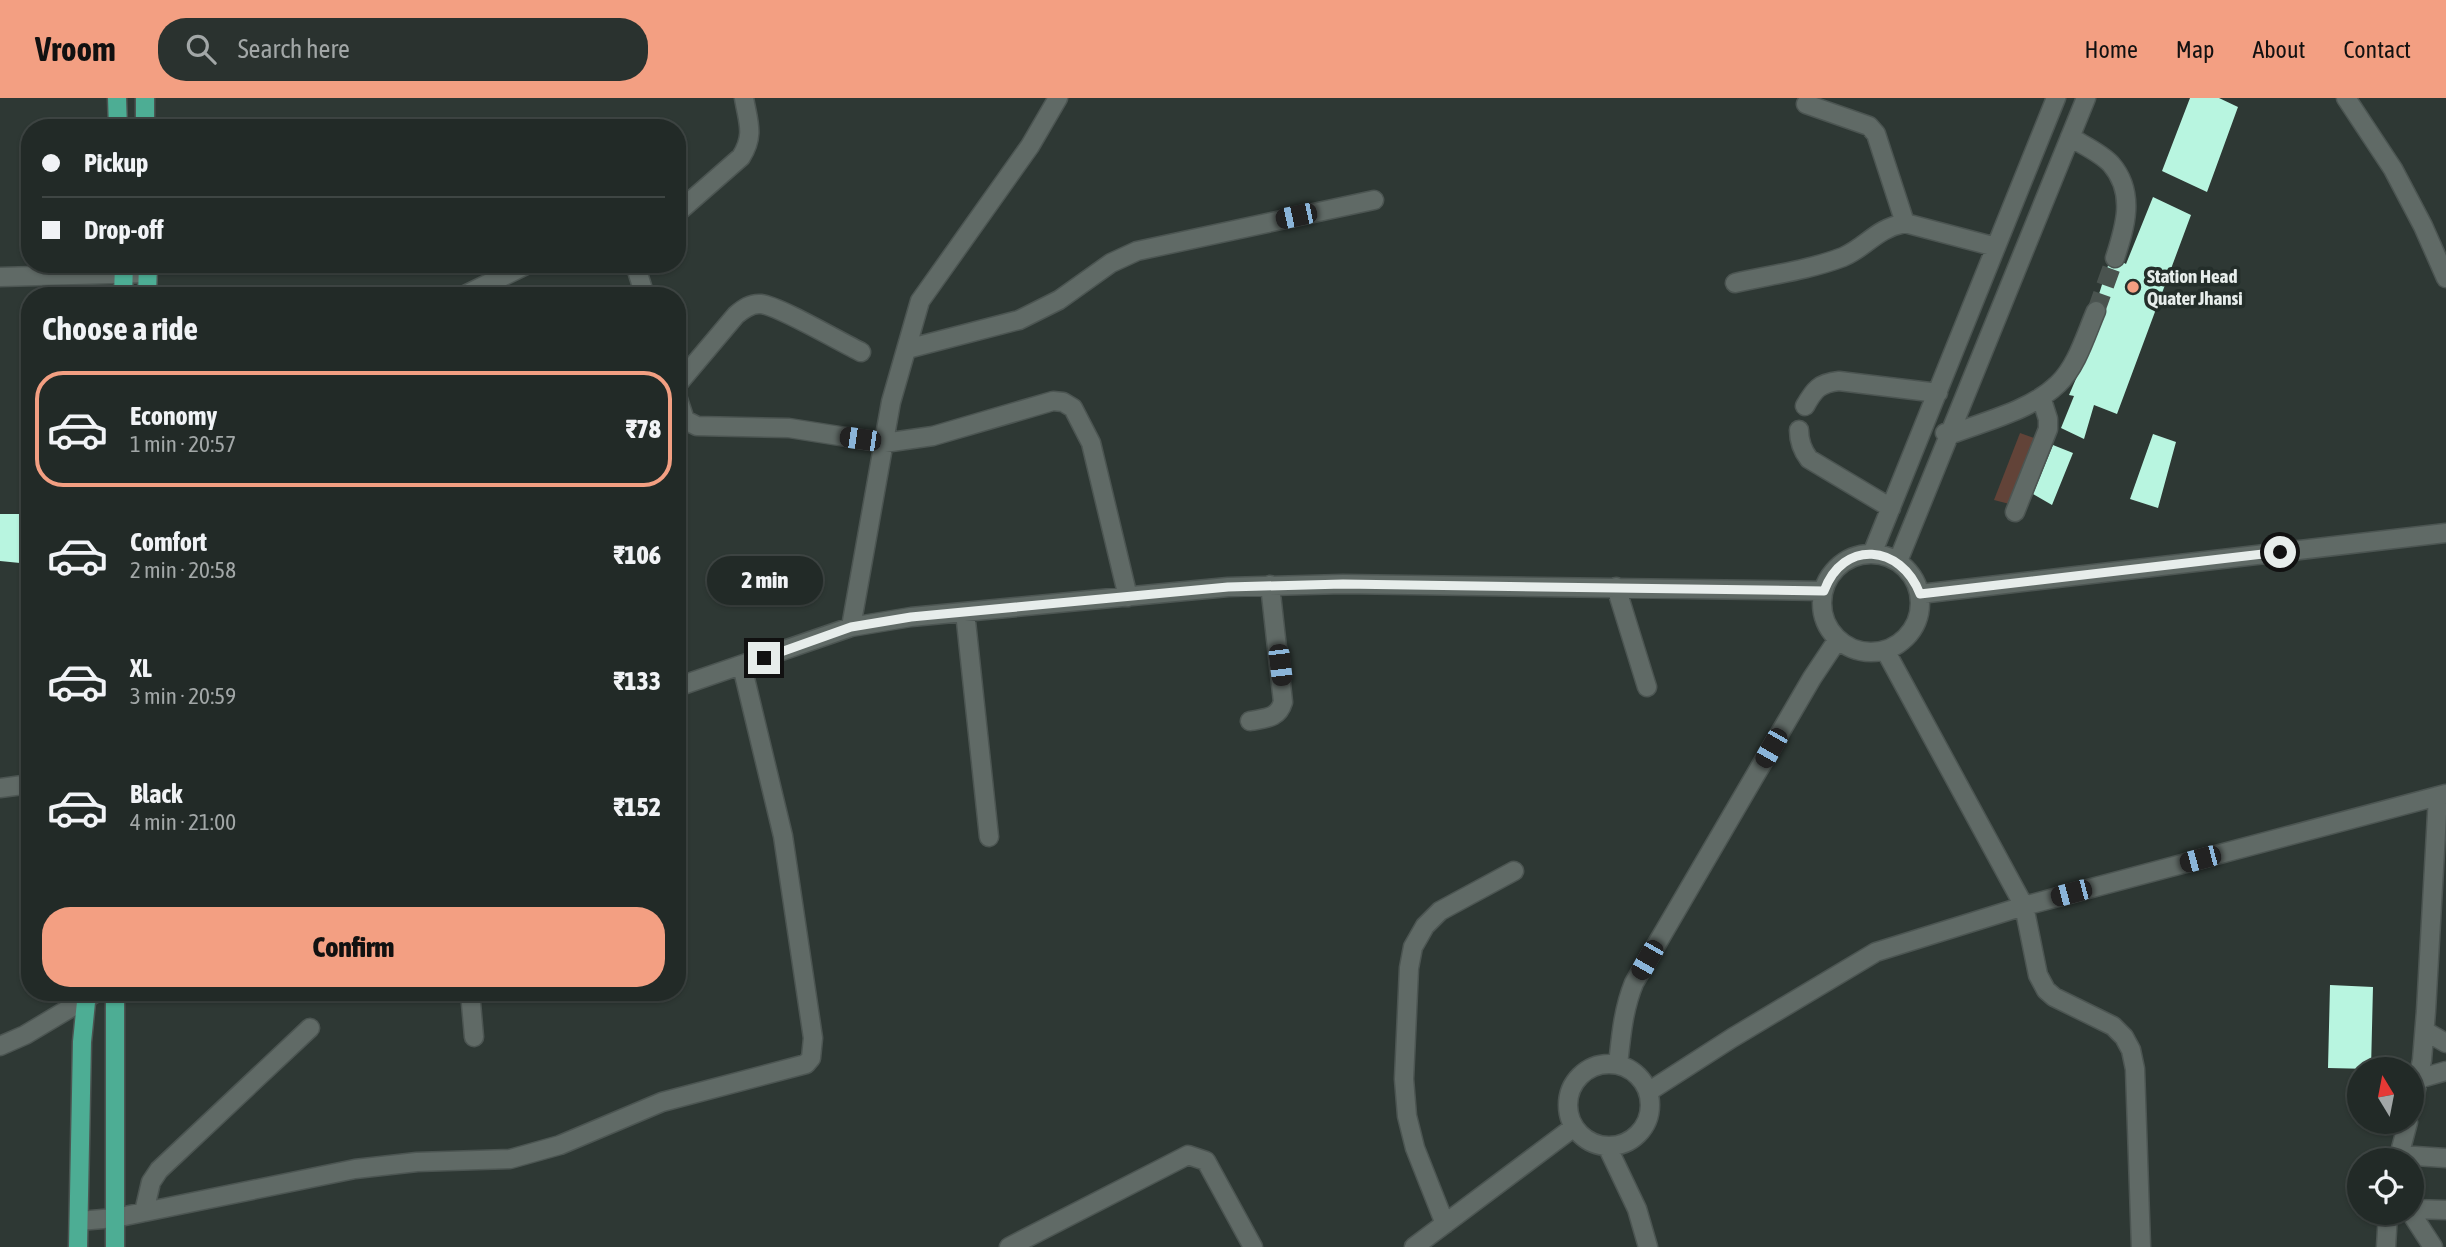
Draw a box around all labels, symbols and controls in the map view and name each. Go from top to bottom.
search box [158,18,648,81]
text: Vroom [35,30,116,68]
icon: search [182,30,220,68]
text: Search here [238,34,350,64]
text: Home [2084,36,2138,63]
text: Map [2176,36,2214,63]
text: About [2252,36,2305,63]
text: Contact [2343,36,2411,63]
text: Pickup [84,148,148,178]
car [1274,201,1319,231]
text: Drop-off [84,215,164,245]
place label: Station Head Quater Jhansi [2147,265,2243,309]
marker: Station Head Quater Jhansi [2125,279,2141,295]
text: Choose a ride [42,310,198,347]
icon: car [46,398,109,461]
text: Economy [130,401,217,431]
text: ₹78 [625,414,661,444]
car [838,426,883,452]
text: 1 min · 20:57 [130,431,236,457]
icon: car [46,524,109,587]
text: Comfort [130,527,207,557]
route start [2264,536,2296,568]
text: ₹106 [613,540,661,570]
callout: 2 min [706,556,822,606]
text: 2 min · 20:58 [130,557,236,583]
text: 2 min [742,567,788,593]
route end [748,642,780,674]
car [1268,643,1293,687]
icon: car [46,650,109,713]
text: XL [130,653,152,683]
text: ₹133 [613,666,661,696]
text: 3 min · 20:59 [130,683,236,709]
car [1752,725,1791,771]
icon: car [46,776,109,839]
text: Black [130,779,182,809]
text: ₹152 [613,792,661,822]
text: 4 min · 21:00 [130,809,236,835]
car [2177,843,2224,875]
car [2048,877,2095,909]
button: Confirm [42,907,665,987]
car [1628,937,1667,983]
north arrow [2347,1057,2424,1134]
map controls [2347,1057,2424,1225]
button: locate [2347,1148,2424,1225]

